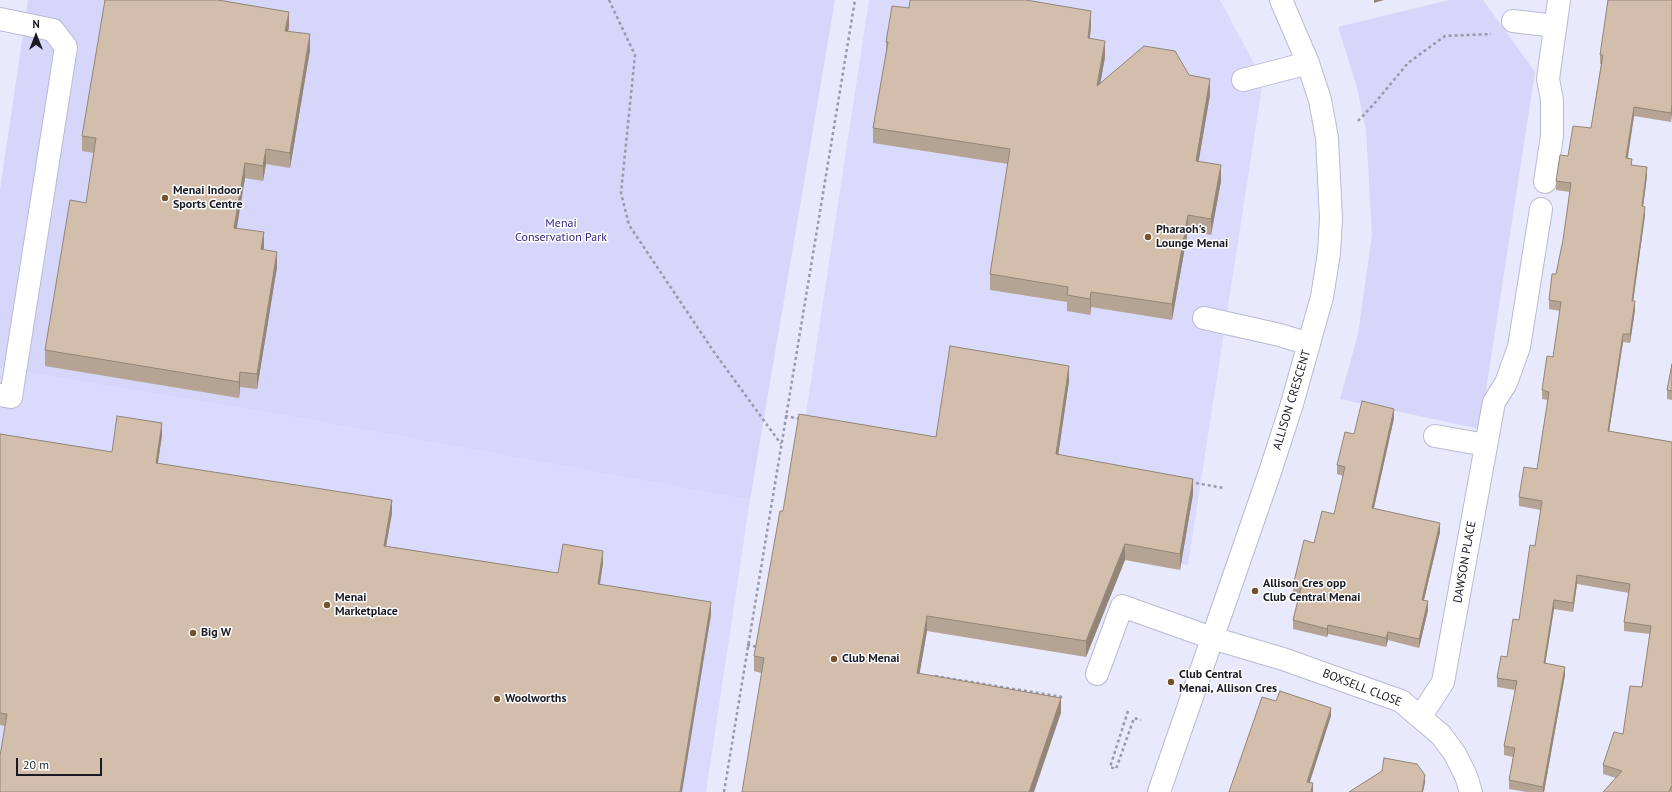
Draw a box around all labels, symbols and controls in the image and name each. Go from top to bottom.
north arrow [16,16,56,56]
text: N [32,17,40,31]
place label: Menai Indoor Sports Centre [173,184,243,212]
marker: Menai Indoor Sports Centre [160,193,170,203]
park label: Menai Conservation Park [515,217,607,245]
place label: Pharaoh's Lounge Menai [1156,223,1228,251]
marker: Pharaoh's Lounge Menai [1143,232,1153,242]
street label: ALLISON CRESCENT [1270,348,1314,452]
street label: DAWSON PLACE [1451,520,1479,604]
place label: Allison Cres opp Club Central Menai [1263,577,1360,605]
marker: Allison Cres opp Club Central Menai [1250,586,1260,596]
place label: Menai Marketplace [335,591,398,619]
marker: Menai Marketplace [322,600,332,610]
place label: Big W [201,626,231,640]
marker: Big W [188,628,198,638]
place label: Club Menai [842,652,900,666]
marker: Club Menai [829,654,839,664]
street label: BOXSELL CLOSE [1320,666,1404,710]
place label: Club Central Menai, Allison Cres [1179,668,1277,696]
marker: Club Central Menai, Allison Cres [1166,677,1176,687]
place label: Woolworths [505,692,566,706]
marker: Woolworths [492,694,502,704]
scale bar [18,750,104,776]
text: 20 m [23,757,49,772]

